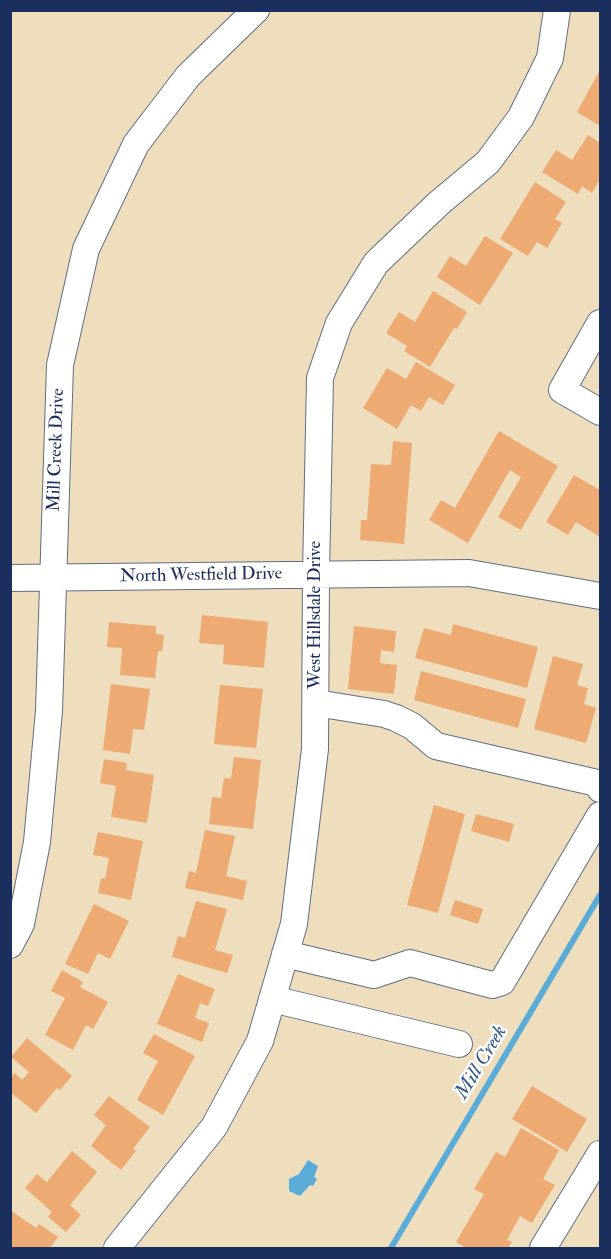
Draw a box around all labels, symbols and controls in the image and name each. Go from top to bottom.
street label: Mill Creek Drive [44,388,70,512]
street label: West Hillsdale Drive [305,541,327,689]
street label: North Westfield Drive [120,564,282,588]
water label: Mill Creek [451,1022,513,1104]

